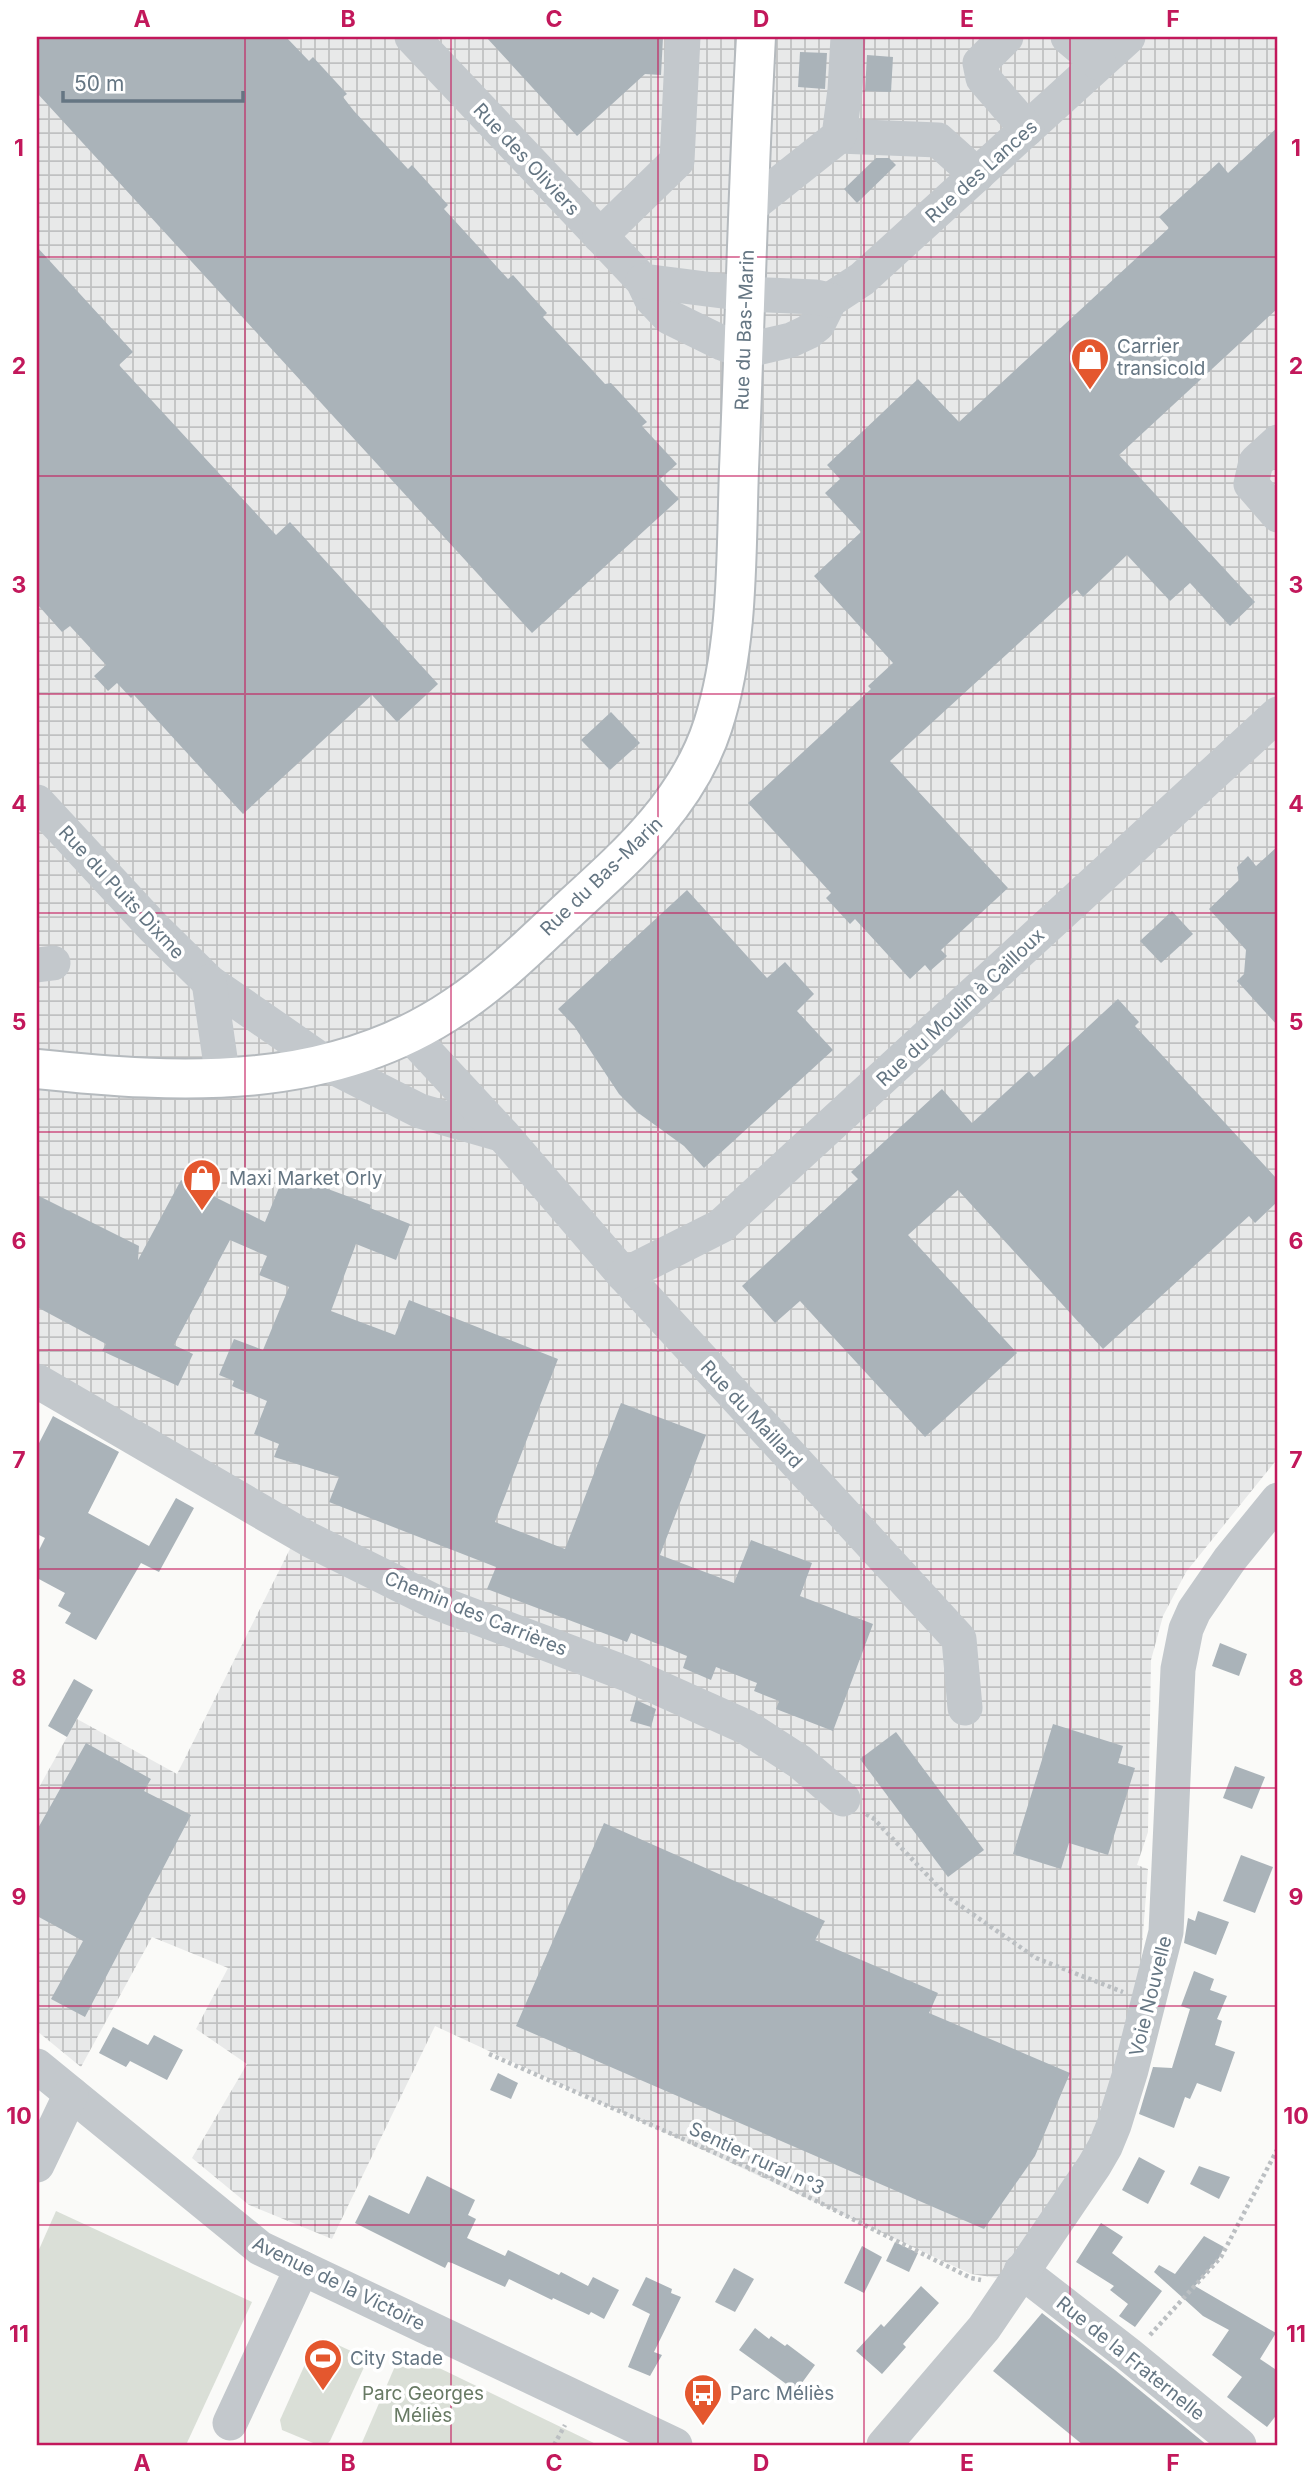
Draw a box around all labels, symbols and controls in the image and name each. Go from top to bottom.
text: A [133,5,151,33]
text: B [340,5,356,33]
text: C [545,5,563,33]
text: D [753,5,769,33]
text: E [960,5,974,33]
text: F [1166,5,1180,33]
scale bar [63,60,243,104]
text: 50 m [74,71,124,96]
street label: Rue des Oliviers [469,98,585,220]
street label: Rue des Lances [921,115,1042,228]
text: 1 [14,134,24,162]
text: 1 [1291,134,1301,162]
street label: Rue du Bas-Marin [730,249,759,411]
place label: Carrier transicold [1117,335,1205,380]
shop icon: Carrier transicold [1069,336,1111,391]
text: 2 [12,352,26,380]
text: 2 [1289,352,1303,380]
text: 3 [12,571,26,599]
text: 3 [1289,571,1303,599]
text: 4 [11,790,27,818]
text: 4 [1288,790,1304,818]
street label: Rue du Bas-Marin [535,812,667,941]
street label: Rue du Puits Dixme [54,821,189,964]
street label: Rue du Moulin à Cailloux [872,924,1049,1091]
text: 5 [12,1008,26,1036]
text: 5 [1289,1008,1303,1036]
shop icon: Maxi Market Orly [181,1157,223,1212]
place label: Maxi Market Orly [229,1167,383,1190]
text: 6 [12,1227,26,1255]
text: 6 [1289,1227,1303,1255]
street label: Rue du Maillard [696,1356,807,1473]
text: 7 [12,1446,26,1474]
text: 7 [1289,1446,1303,1474]
street label: Chemin des Carrières [381,1566,571,1661]
text: 8 [12,1664,26,1692]
text: 8 [1289,1664,1303,1692]
text: 9 [12,1883,26,1911]
text: 9 [1289,1883,1303,1911]
street label: Voie Nouvelle [1124,1934,1177,2059]
text: 10 [6,2102,32,2130]
text: 10 [1283,2102,1309,2130]
street label: Sentier rural n°3 [685,2117,828,2200]
street label: Avenue de la Victoire [249,2232,429,2335]
street label: Rue de la Fraternelle [1052,2291,1209,2425]
text: 11 [9,2320,29,2348]
text: 11 [1286,2320,1306,2348]
sports icon: City Stade [302,2337,344,2392]
place label: City Stade [350,2347,443,2370]
bus stop icon: Parc Méliès [682,2372,724,2427]
park label: Parc Georges Méliès [362,2382,484,2427]
place label: Parc Méliès [730,2382,834,2405]
text: A [133,2449,151,2477]
text: B [340,2449,356,2477]
text: C [545,2449,563,2477]
text: D [753,2449,769,2477]
text: E [960,2449,974,2477]
text: F [1166,2449,1180,2477]

